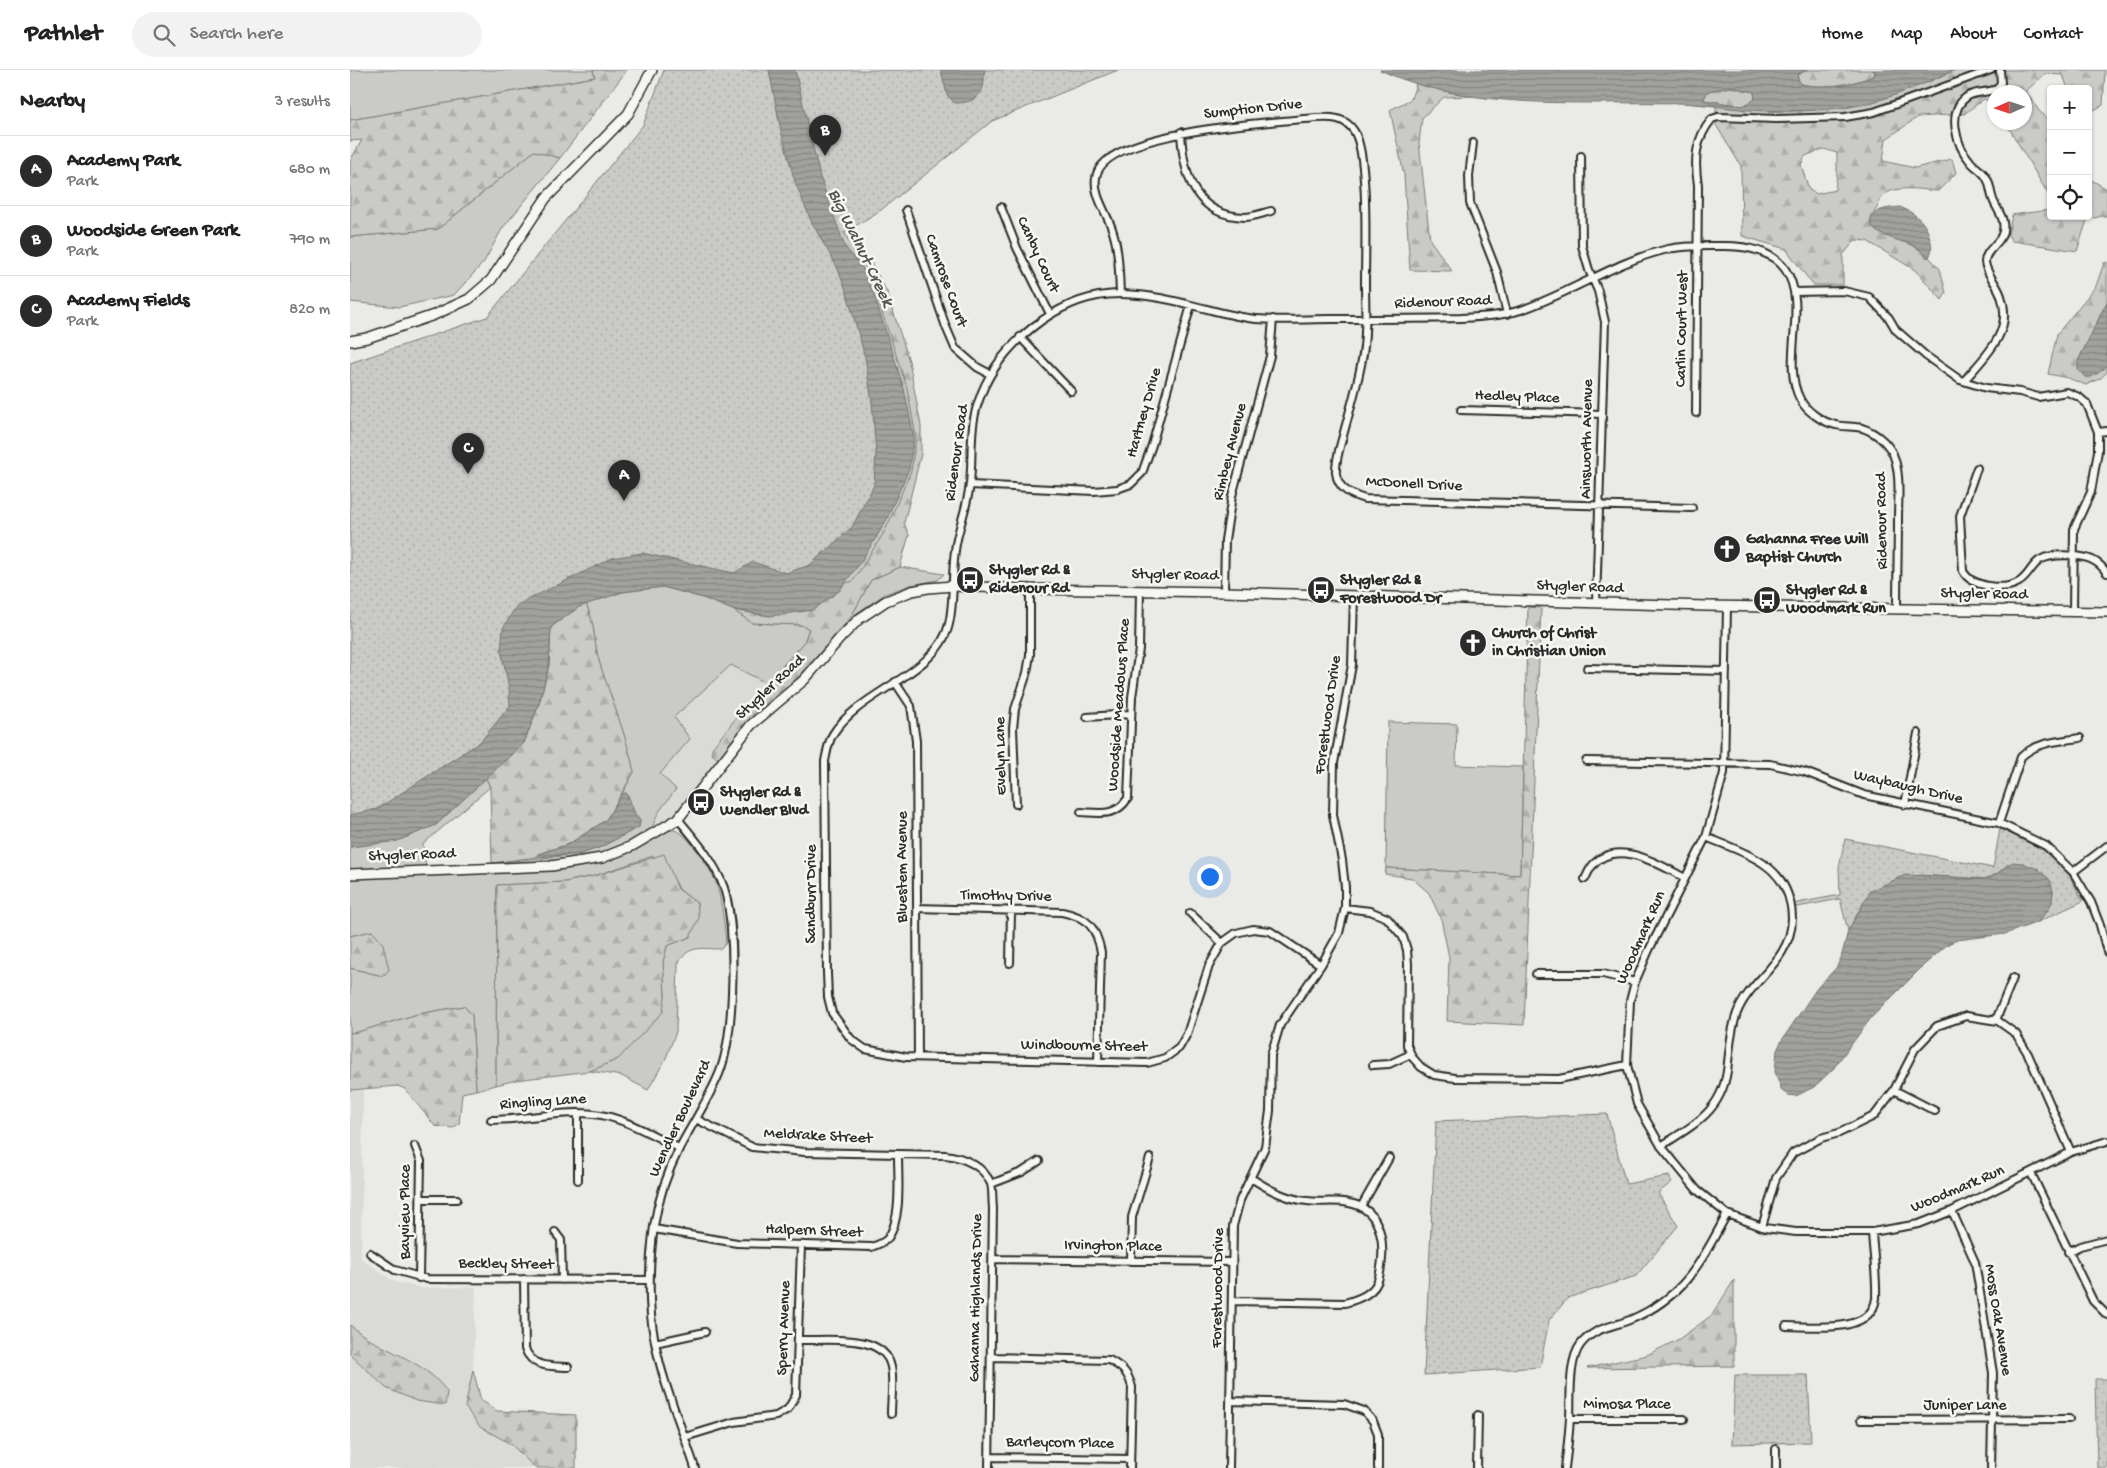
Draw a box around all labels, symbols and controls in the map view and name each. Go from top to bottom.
search box [132,12,482,57]
text: Pathlet [25,20,102,49]
icon: search [150,21,178,49]
text: Search here [190,23,283,46]
text: Home [1821,24,1863,45]
text: Map [1891,24,1922,45]
text: About [1950,24,1996,45]
text: Contact [2024,24,2082,45]
north arrow [1987,85,2032,130]
map controls [2047,85,2092,220]
button: + [2047,85,2092,130]
text: Nearby [20,90,85,115]
text: 3 results [275,93,330,112]
street label: Sumption Drive [1203,95,1304,125]
pin: B [809,115,841,156]
button: − [2047,130,2092,175]
text: Academy Park [67,150,180,173]
text: A [31,161,41,180]
text: 680 m [289,161,330,180]
text: Park [67,173,98,192]
button: locate [2047,175,2092,220]
water label: Big Walnut Creek [822,186,898,312]
street label: Canby Court [1011,214,1064,297]
text: Woodside Green Park [67,220,239,243]
text: B [32,231,40,250]
text: 790 m [289,231,330,250]
street label: Camrose Court [919,232,971,331]
text: Park [67,243,98,262]
street label: Carlin Court West [1672,269,1694,387]
text: Academy Fields [67,290,189,313]
street label: Ridenour Road [1394,292,1494,314]
text: C [32,301,40,320]
text: 820 m [289,301,330,320]
text: Park [67,313,98,332]
street label: Hartney Drive [1123,365,1167,460]
street label: Ainsworth Avenue [1577,378,1599,499]
street label: Hedley Place [1474,387,1561,409]
street label: Rimbey Avenue [1210,401,1252,503]
street label: Ridenour Road [942,402,974,502]
pin: C [452,433,484,474]
pin: A [608,460,640,501]
street label: Ridenour Road [1873,471,1893,570]
street label: McDonell Drive [1365,473,1464,497]
place label: Gahanna Free Will Baptist Church [1745,531,1869,568]
church icon: Gahanna Free Will Baptist Church [1712,534,1742,564]
place label: Stygler Rd & Ridenour Rd [988,562,1071,599]
bus stop icon: Stygler Rd & Ridenour Rd [955,565,985,595]
street label: Stygler Road [1131,566,1220,586]
place label: Stygler Rd & Forestwood Dr [1339,572,1443,609]
bus stop icon: Stygler Rd & Forestwood Dr [1306,575,1336,605]
street label: Stygler Road [1536,577,1625,599]
place label: Stygler Rd & Woodmark Run [1785,582,1886,619]
bus stop icon: Stygler Rd & Woodmark Run [1752,585,1782,615]
street label: Stygler Road [1940,585,2029,605]
street label: Woodside Meadows Place [1104,617,1136,792]
place label: Church of Christ in Christian Union [1491,624,1606,662]
church icon: Church of Christ in Christian Union [1458,628,1488,658]
street label: Stygler Road [733,650,811,725]
street label: Forestwood Drive [1311,654,1347,777]
street label: Evelyn Lane [992,716,1012,795]
street label: Waybaugh Drive [1852,766,1965,810]
place label: Stygler Rd & Wendler Blvd [719,784,810,821]
bus stop icon: Stygler Rd & Wendler Blvd [686,787,716,817]
street label: Bluestem Avenue [894,811,913,924]
street label: Sandburr Drive [803,844,822,944]
street label: Stygler Road [368,845,457,867]
your location [1197,864,1223,890]
street label: Timothy Drive [959,887,1052,907]
street label: Woodmark Run [1613,888,1671,987]
street label: Windbourne Street [1021,1036,1149,1058]
street label: Wendler Boulevard [646,1056,717,1180]
street label: Ringling Lane [499,1090,588,1115]
street label: Meldrake Street [763,1125,874,1149]
street label: Woodmark Run [1908,1162,2008,1218]
street label: Bayview Place [397,1164,416,1260]
street label: Gahanna Highlands Drive [966,1213,988,1382]
street label: Halpern Street [765,1221,864,1243]
street label: Forestwood Drive [1208,1227,1230,1349]
street label: Irvington Place [1064,1237,1163,1257]
street label: Beckley Street [457,1255,555,1275]
street label: Moss Oak Avenue [1979,1263,2015,1378]
street label: Sperry Avenue [774,1280,796,1376]
street label: Mimosa Place [1583,1396,1672,1415]
street label: Juniper Lane [1923,1397,2007,1416]
street label: Barleycorn Place [1005,1434,1115,1454]

